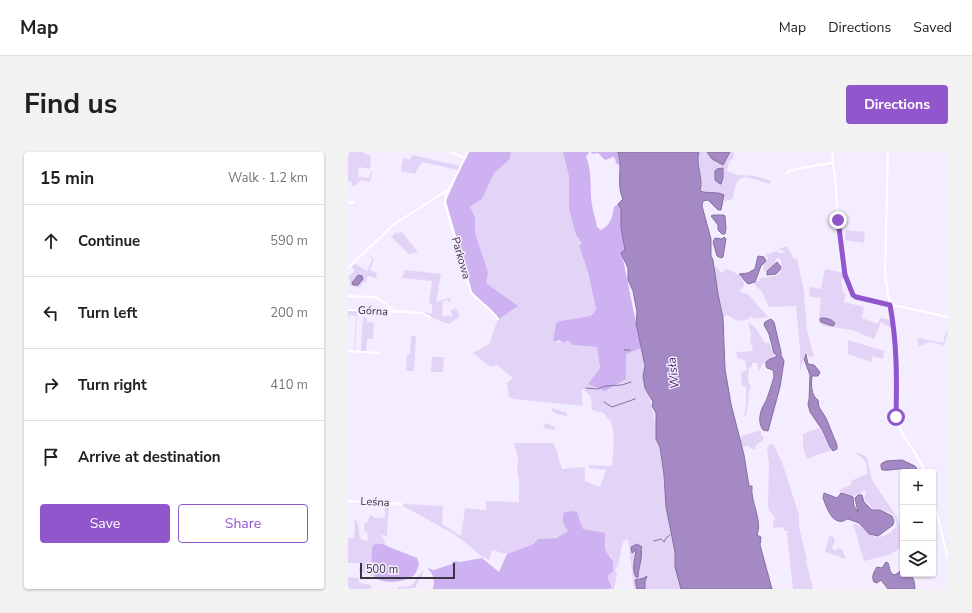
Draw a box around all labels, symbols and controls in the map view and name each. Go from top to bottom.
text: Map [20,15,58,41]
text: Map [779,18,806,37]
text: Directions [828,18,891,37]
text: Saved [913,18,952,37]
text: Find us [24,85,118,123]
button: Directions [846,85,948,124]
text: 15 min [40,167,94,190]
text: Walk · 1.2 km [228,169,308,187]
route end [829,211,847,229]
icon: ahead [40,230,62,252]
text: Continue [78,231,140,251]
text: 590 m [270,232,308,250]
street label: Parkowa [448,235,474,281]
icon: left [40,302,62,324]
text: Turn left [78,303,137,323]
street label: Górna [358,303,389,319]
text: 200 m [270,304,308,322]
water label: Wisła [663,356,683,390]
icon: right [40,374,62,396]
text: Turn right [78,375,147,395]
text: 410 m [270,376,308,394]
route start [887,408,905,426]
icon: arrive [40,446,62,468]
text: Arrive at destination [78,447,221,467]
map controls [900,469,936,577]
button: + [900,469,936,505]
street label: Leśna [360,494,390,510]
button: Save [40,504,170,543]
button: Share [178,504,308,543]
button: − [900,505,936,541]
button: layers [900,541,936,577]
scale bar [360,561,455,580]
text: 500 m [366,562,398,577]

